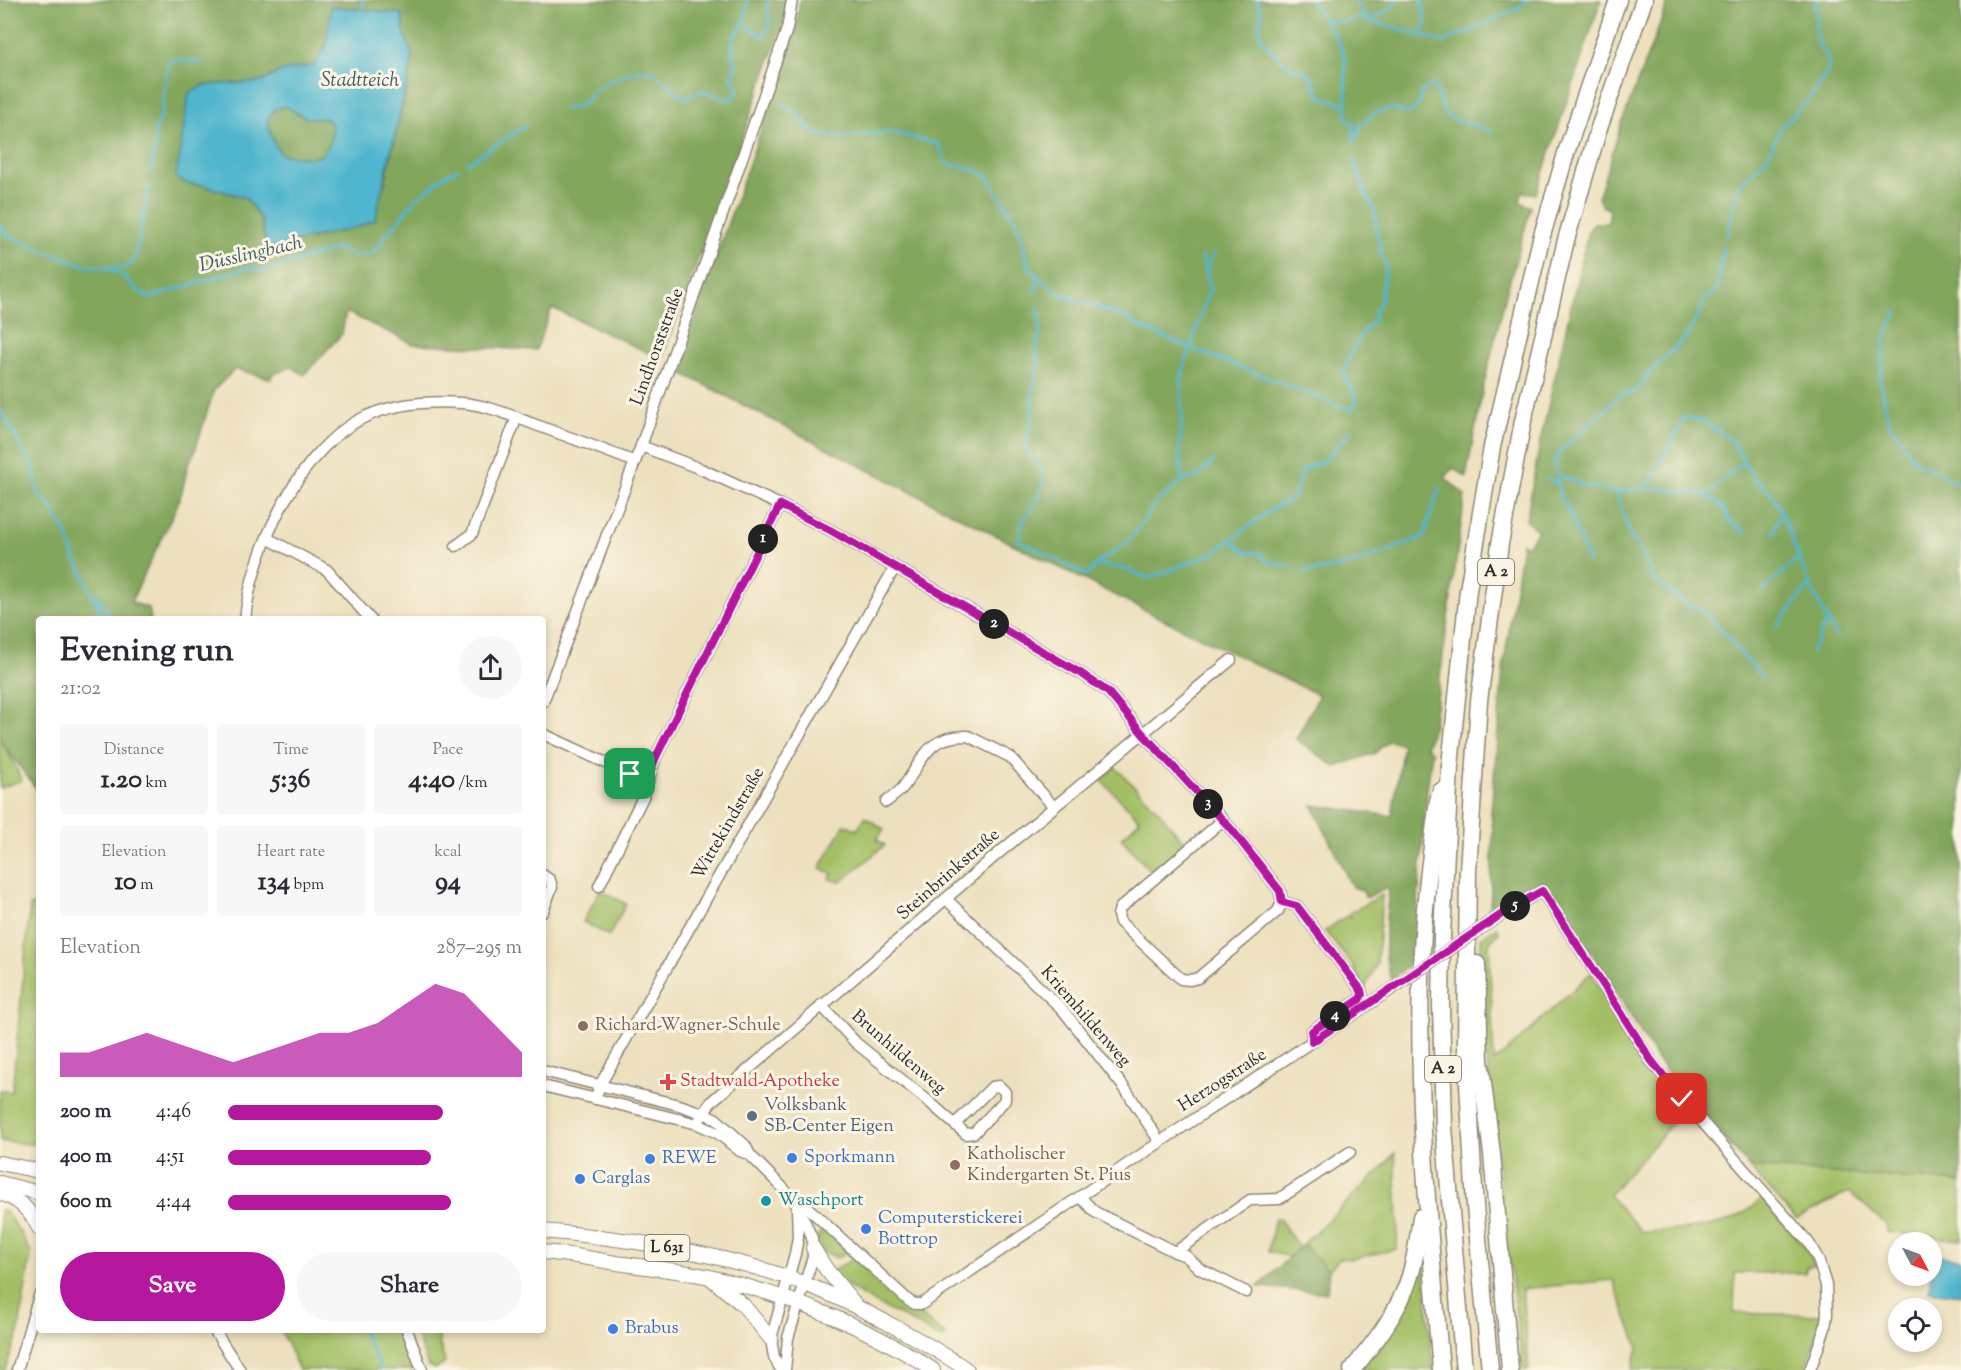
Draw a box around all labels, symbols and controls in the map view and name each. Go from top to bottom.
water label: Stadtteich [321,67,399,96]
water label: Düsslingbach [196,229,306,281]
street label: Lindhorststraße [625,285,691,409]
pin: 1 [748,524,778,554]
text: 1 [760,527,766,550]
road number: A 2 [1478,559,1514,585]
pin: 2 [979,609,1009,639]
text: 2 [990,612,998,635]
text: Evening run [60,628,234,676]
button: share [459,636,522,699]
text: 21:02 [60,675,101,704]
text: Distance [104,739,164,762]
text: Time [273,739,309,762]
text: Pace [433,739,463,762]
pin [604,748,655,799]
icon: arrive [613,757,646,790]
text: 1.20 [101,762,142,799]
text: 5:36 [272,762,310,799]
text: 4:40 [409,762,455,799]
street label: Wittekindstraße [686,763,772,885]
text: km [142,772,167,795]
text: /km [455,772,487,795]
pin: 3 [1193,789,1223,819]
text: 3 [1205,792,1211,815]
street label: Steinbrinkstraße [892,823,1006,927]
text: Elevation [102,841,166,864]
text: Heart rate [257,841,325,864]
text: kcal [434,841,462,864]
text: 10 [115,864,137,901]
text: 134 [258,864,290,901]
text: 94 [435,864,461,901]
text: m [137,874,153,897]
text: bpm [290,874,324,897]
pin: 5 [1500,891,1530,921]
text: 5 [1512,894,1518,917]
text: Elevation [60,934,141,963]
text: 287–295 m [436,934,522,963]
street label: Kriemhildenweg [1034,961,1137,1074]
pin: 4 [1320,1001,1350,1031]
street label: Brunhildenweg [845,1004,951,1102]
text: 4 [1331,1004,1339,1027]
place label: Richard-Wagner-Schule [595,1013,781,1039]
marker: Richard-Wagner-Schule [576,1019,590,1033]
street label: Herzogstraße [1174,1043,1272,1119]
road number: A 2 [1425,1056,1461,1082]
place label: Stadtwald-Apotheke [680,1069,840,1095]
pin [1656,1073,1707,1124]
marker: Stadtwald-Apotheke [661,1075,675,1089]
icon: check [1665,1082,1698,1115]
place label: Volksbank SB-Center Eigen [764,1093,894,1140]
text: 200 m [60,1098,111,1127]
text: 4:46 [156,1098,191,1127]
marker: Volksbank SB-Center Eigen [745,1109,759,1123]
place label: Katholischer Kindergarten St. Pius [967,1142,1131,1189]
text: 400 m [60,1143,112,1172]
text: 4:51 [156,1143,185,1172]
place label: Sporkmann [804,1145,896,1171]
place label: REWE [662,1146,717,1172]
marker: Sporkmann [785,1151,799,1165]
marker: REWE [643,1152,657,1166]
marker: Katholischer Kindergarten St. Pius [948,1158,962,1172]
place label: Carglas [592,1166,650,1192]
marker: Carglas [573,1172,587,1186]
text: 600 m [60,1188,112,1217]
text: 4:44 [156,1188,191,1217]
place label: Waschport [778,1188,863,1214]
marker: Waschport [759,1194,773,1208]
place label: Computerstickerei Bottrop [878,1206,1023,1253]
marker: Computerstickerei Bottrop [859,1222,873,1236]
north arrow [1888,1232,1942,1286]
map controls [1888,1232,1942,1352]
road number: L 631 [644,1235,690,1261]
button: Save [60,1252,285,1321]
button: Share [297,1252,522,1321]
button: locate [1888,1298,1942,1352]
place label: Brabus [625,1316,679,1342]
marker: Brabus [606,1322,620,1336]

